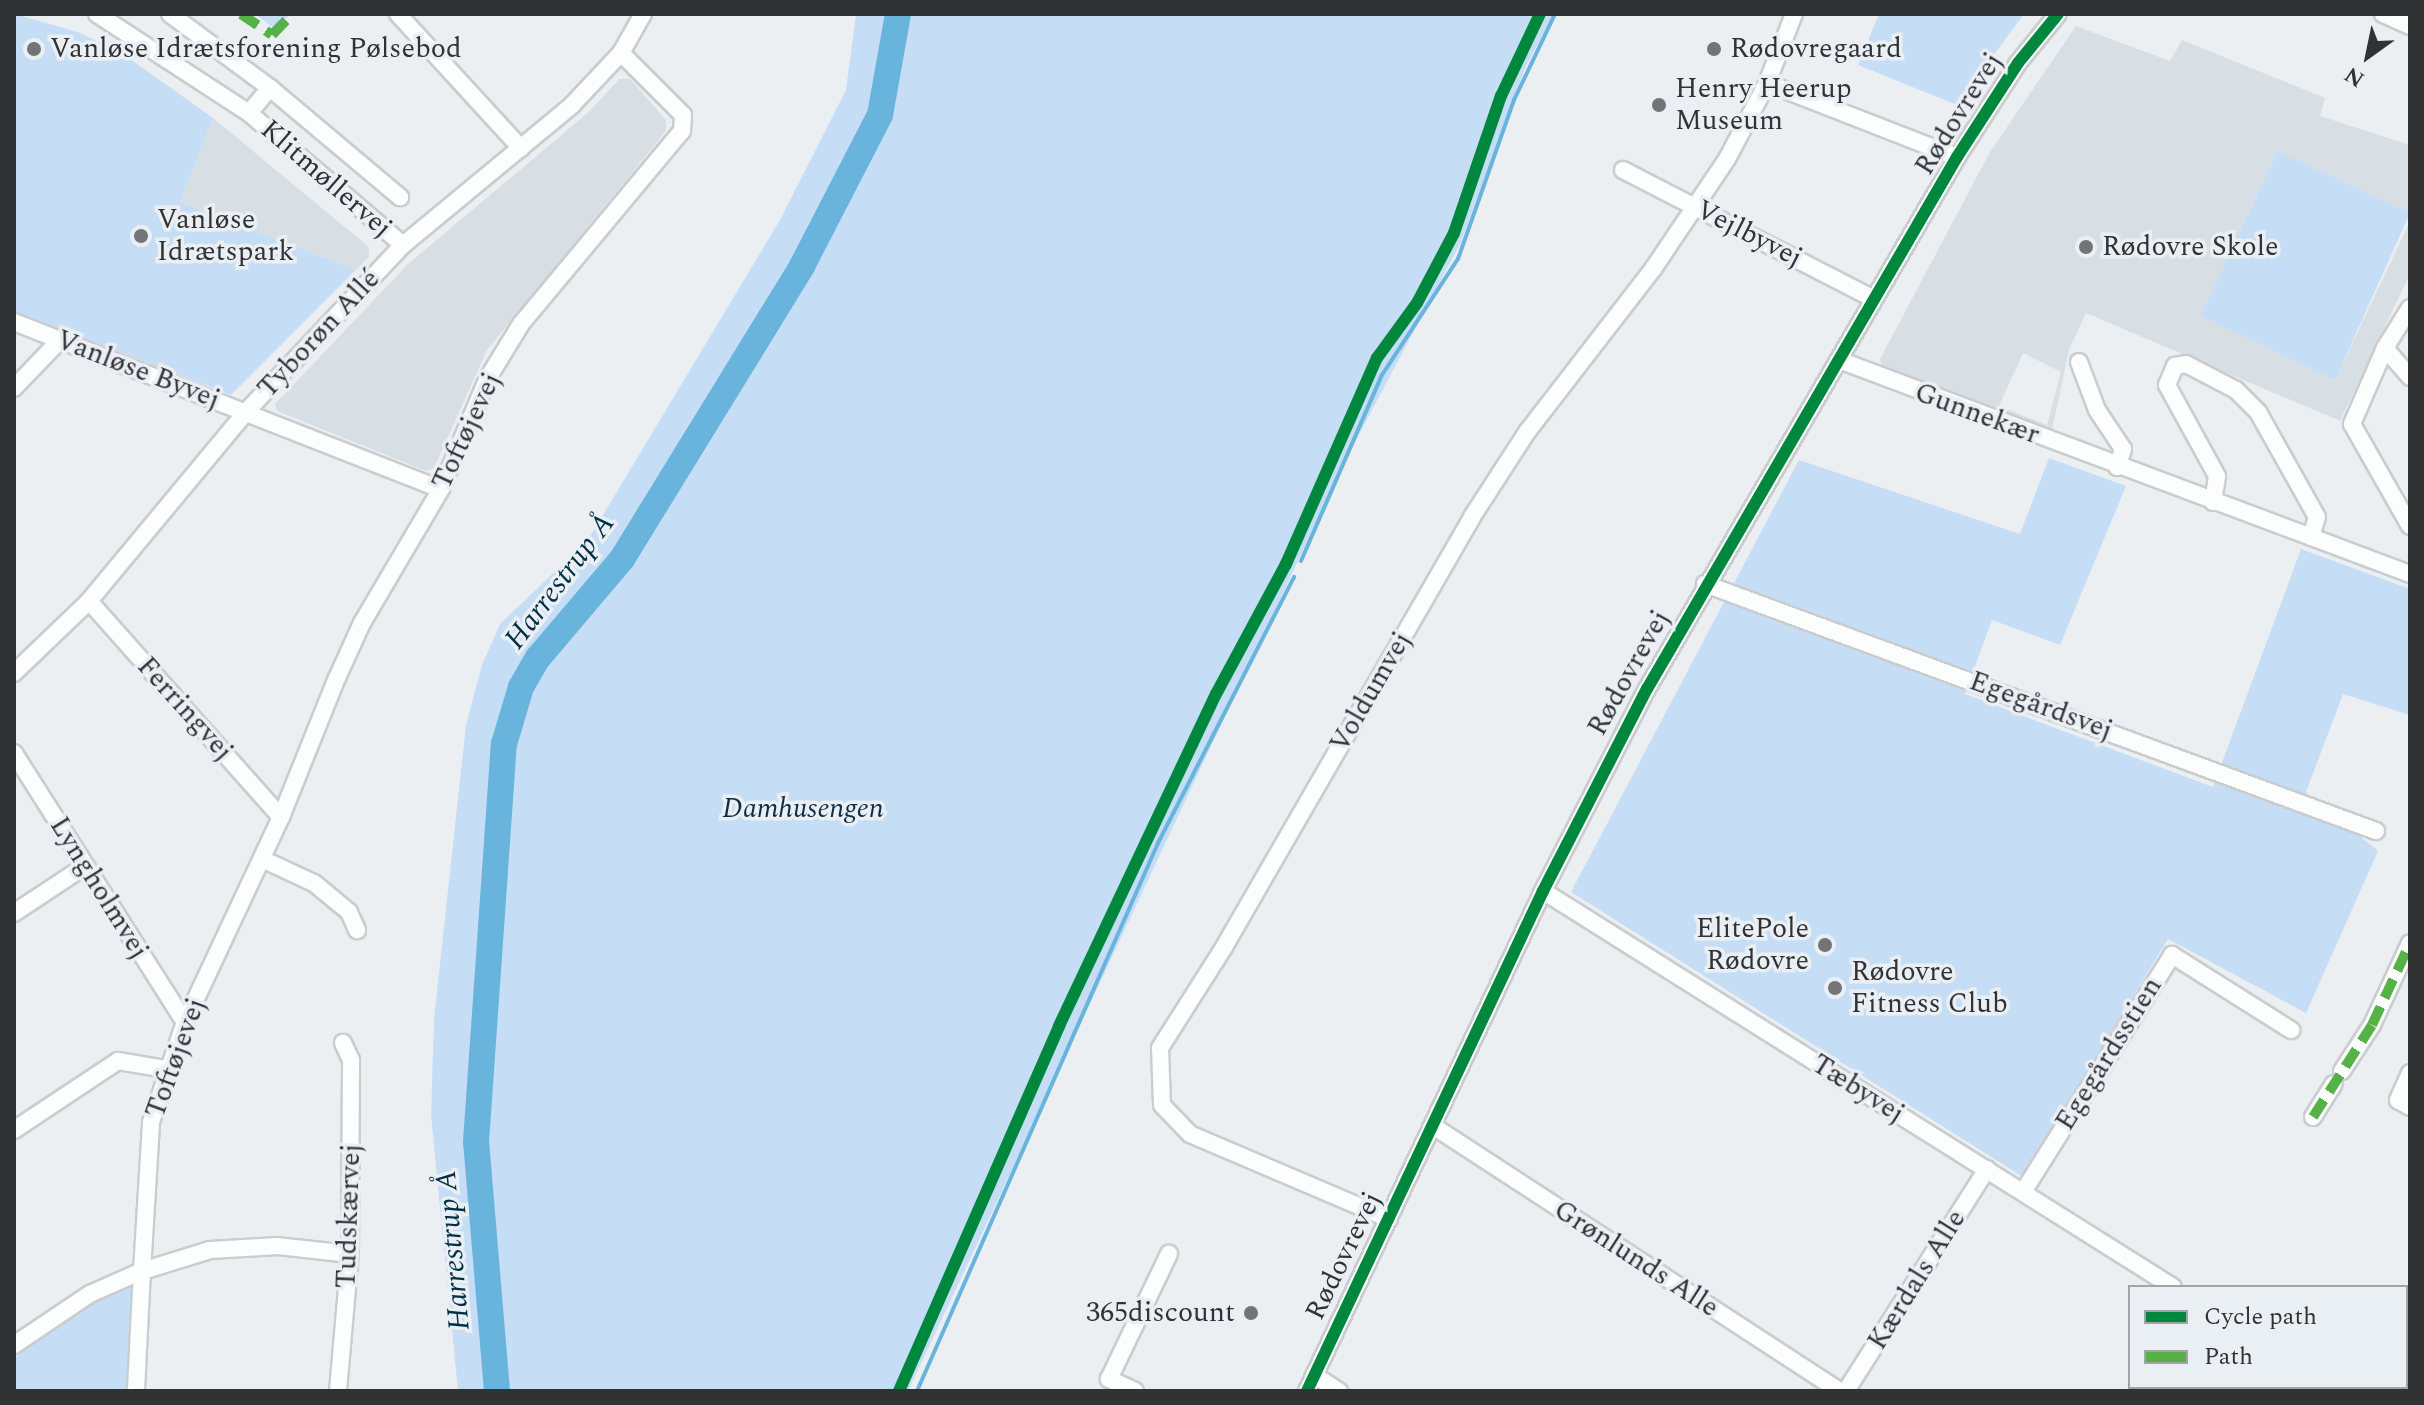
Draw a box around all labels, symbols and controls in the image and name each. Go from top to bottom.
north arrow [2328,16,2408,96]
place label: Vanløse Idrætsforening Pølsebod [50,32,462,66]
place label: Rødovregaard [1730,32,1902,66]
marker: Vanløse Idrætsforening Pølsebod [25,40,43,58]
marker: Rødovregaard [1705,40,1723,58]
street label: Rødovrevej [1908,46,2010,182]
text: N [2338,58,2371,95]
place label: Henry Heerup Museum [1675,72,1852,138]
marker: Henry Heerup Museum [1650,96,1668,114]
street label: Klitmøllervej [254,113,398,245]
street label: Vejlbyvej [1690,193,1808,275]
place label: Vanløse Idrætspark [157,203,294,269]
marker: Vanløse Idrætspark [132,227,150,245]
place label: Rødovre Skole [2102,230,2278,264]
marker: Rødovre Skole [2077,238,2095,256]
street label: Tyborøn Allé [251,263,387,405]
street label: Vanløse Byvej [51,323,225,417]
street label: Toftøjevej [425,367,509,495]
street label: Gunnekær [1910,376,2044,452]
water label: Harrestrup Å [497,506,623,656]
street label: Rødovrevej [1581,604,1677,742]
street label: Voldumvej [1323,626,1419,758]
street label: Ferringvej [130,650,240,768]
street label: Egegårdsvej [1965,665,2117,747]
park label: Damhusengen [722,792,884,826]
street label: Lyngholmvej [42,811,156,965]
place label: ElitePole Rødovre [1696,912,1809,978]
marker: ElitePole Rødovre [1816,936,1834,954]
place label: Rødovre Fitness Club [1851,955,2008,1021]
street label: Egegårdsstien [2049,971,2169,1137]
marker: Rødovre Fitness Club [1826,979,1844,997]
street label: Toftøjevej [139,993,213,1123]
street label: Tæbyvej [1805,1047,1911,1131]
street label: Tudskærvej [330,1143,368,1289]
water label: Harrestrup Å [428,1168,478,1332]
street label: Rødovrevej [1299,1186,1389,1326]
street label: Grønlunds Alle [1547,1193,1725,1325]
street label: Kærdals Alle [1861,1204,1973,1356]
legend [2128,1285,2408,1389]
place label: 365discount [1086,1296,1235,1330]
text: Cycle path [2204,1299,2317,1335]
marker: 365discount [1242,1304,1260,1322]
text: Path [2204,1339,2253,1375]

